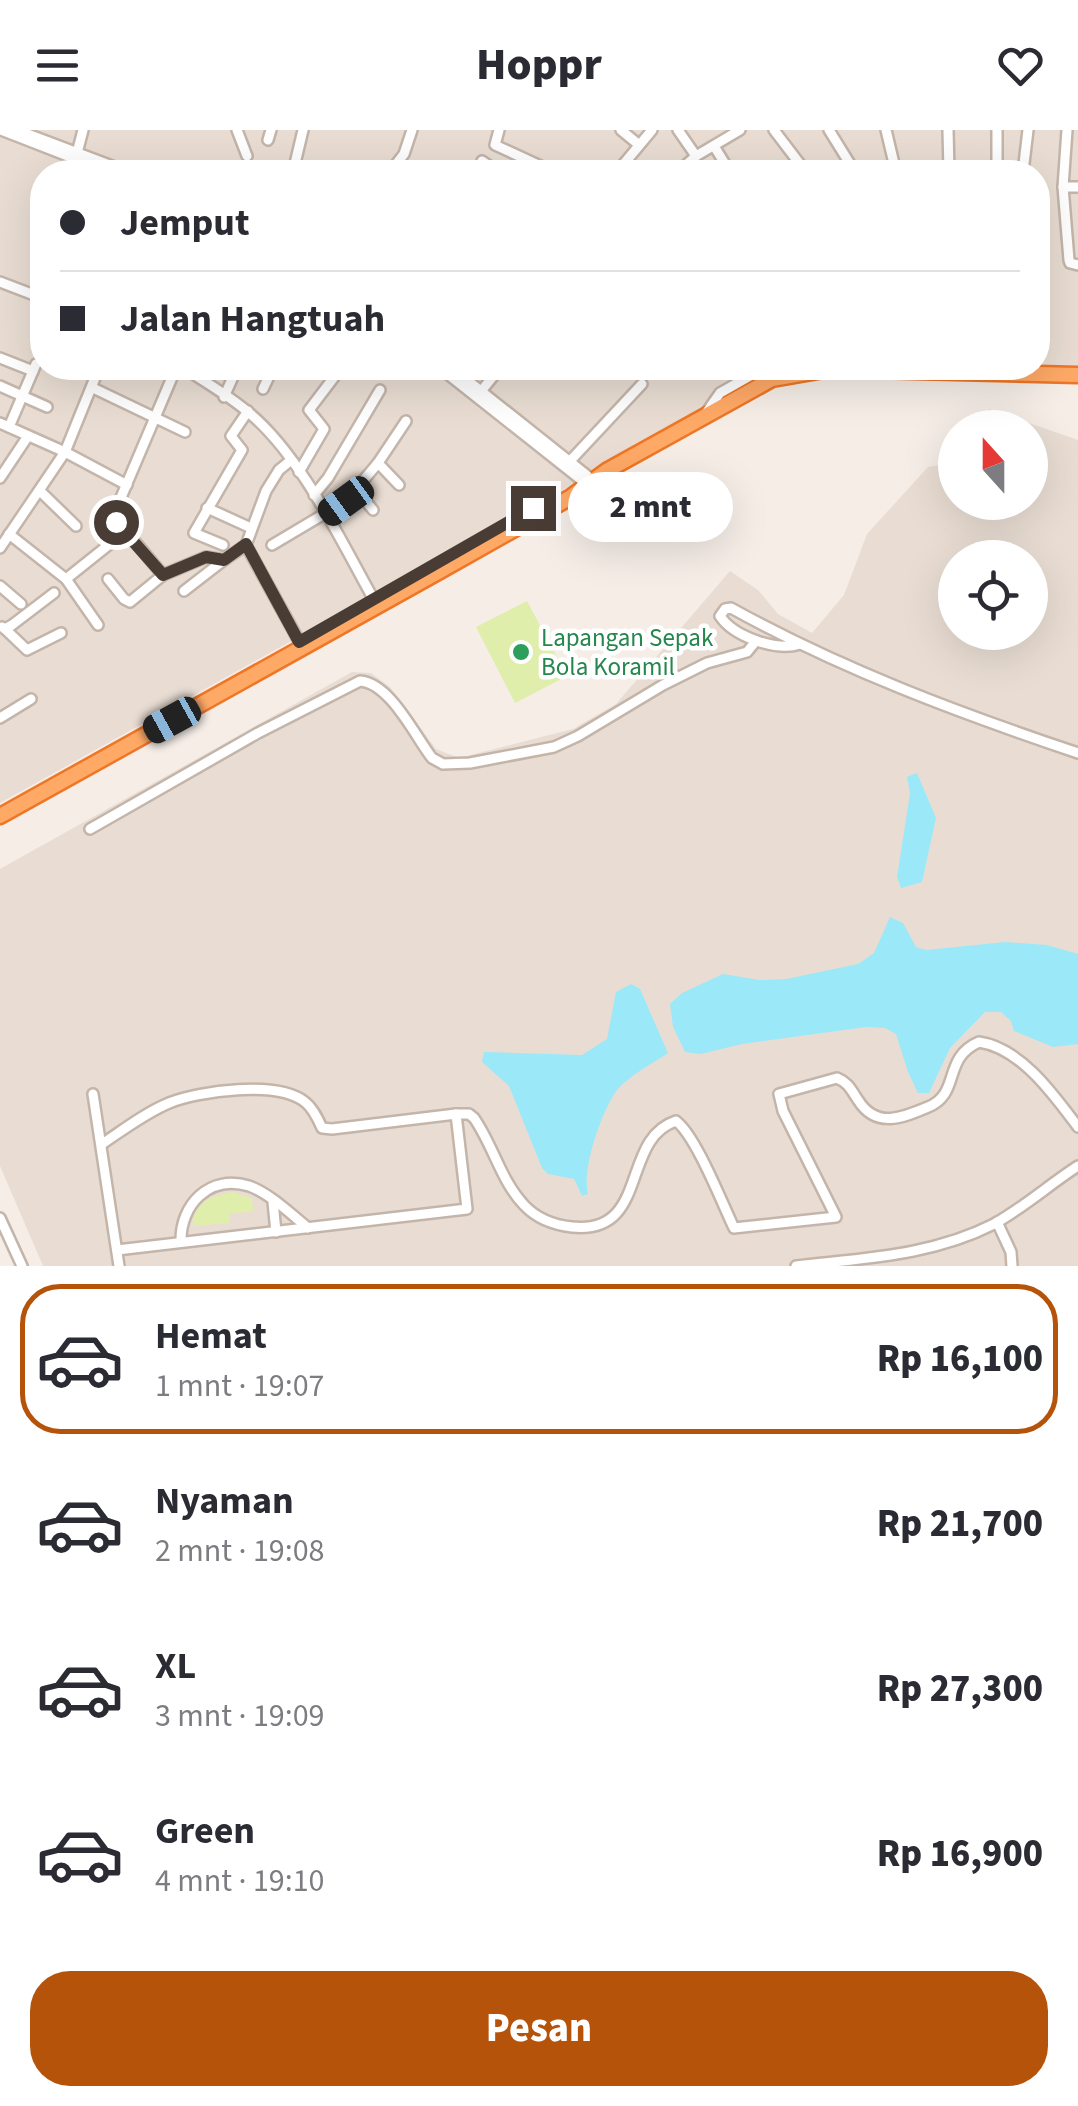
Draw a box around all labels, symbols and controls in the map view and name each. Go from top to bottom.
text: Hoppr [476,33,602,97]
icon: menu [30,38,85,93]
icon: heart [993,38,1048,93]
text: Jemput [120,196,250,250]
text: Jalan Hangtuah [120,292,385,346]
north arrow [938,410,1048,520]
map controls [938,410,1048,650]
car [313,471,379,531]
callout: 2 mnt [568,473,733,543]
text: 2 mnt [609,484,692,530]
route end [511,486,556,531]
route start [94,500,139,545]
button: locate [938,540,1048,650]
place label: Lapangan Sepak Bola Koramil [541,620,714,685]
marker: Lapangan Sepak Bola Koramil [510,641,532,663]
car [138,692,206,748]
text: Hemat [155,1309,267,1363]
icon: car [35,1314,125,1404]
text: Rp 16,100 [877,1332,1043,1386]
text: 1 mnt · 19:07 [155,1363,325,1409]
text: Nyaman [155,1474,294,1528]
icon: car [35,1479,125,1569]
text: Rp 21,700 [877,1497,1043,1551]
text: 2 mnt · 19:08 [155,1528,325,1574]
text: XL [155,1639,196,1693]
icon: car [35,1644,125,1734]
text: Rp 27,300 [877,1662,1043,1716]
text: 3 mnt · 19:09 [155,1693,325,1739]
text: Green [155,1804,255,1858]
icon: car [35,1809,125,1899]
text: Rp 16,900 [877,1827,1043,1881]
text: 4 mnt · 19:10 [155,1858,325,1904]
button: Pesan [30,1971,1048,2086]

